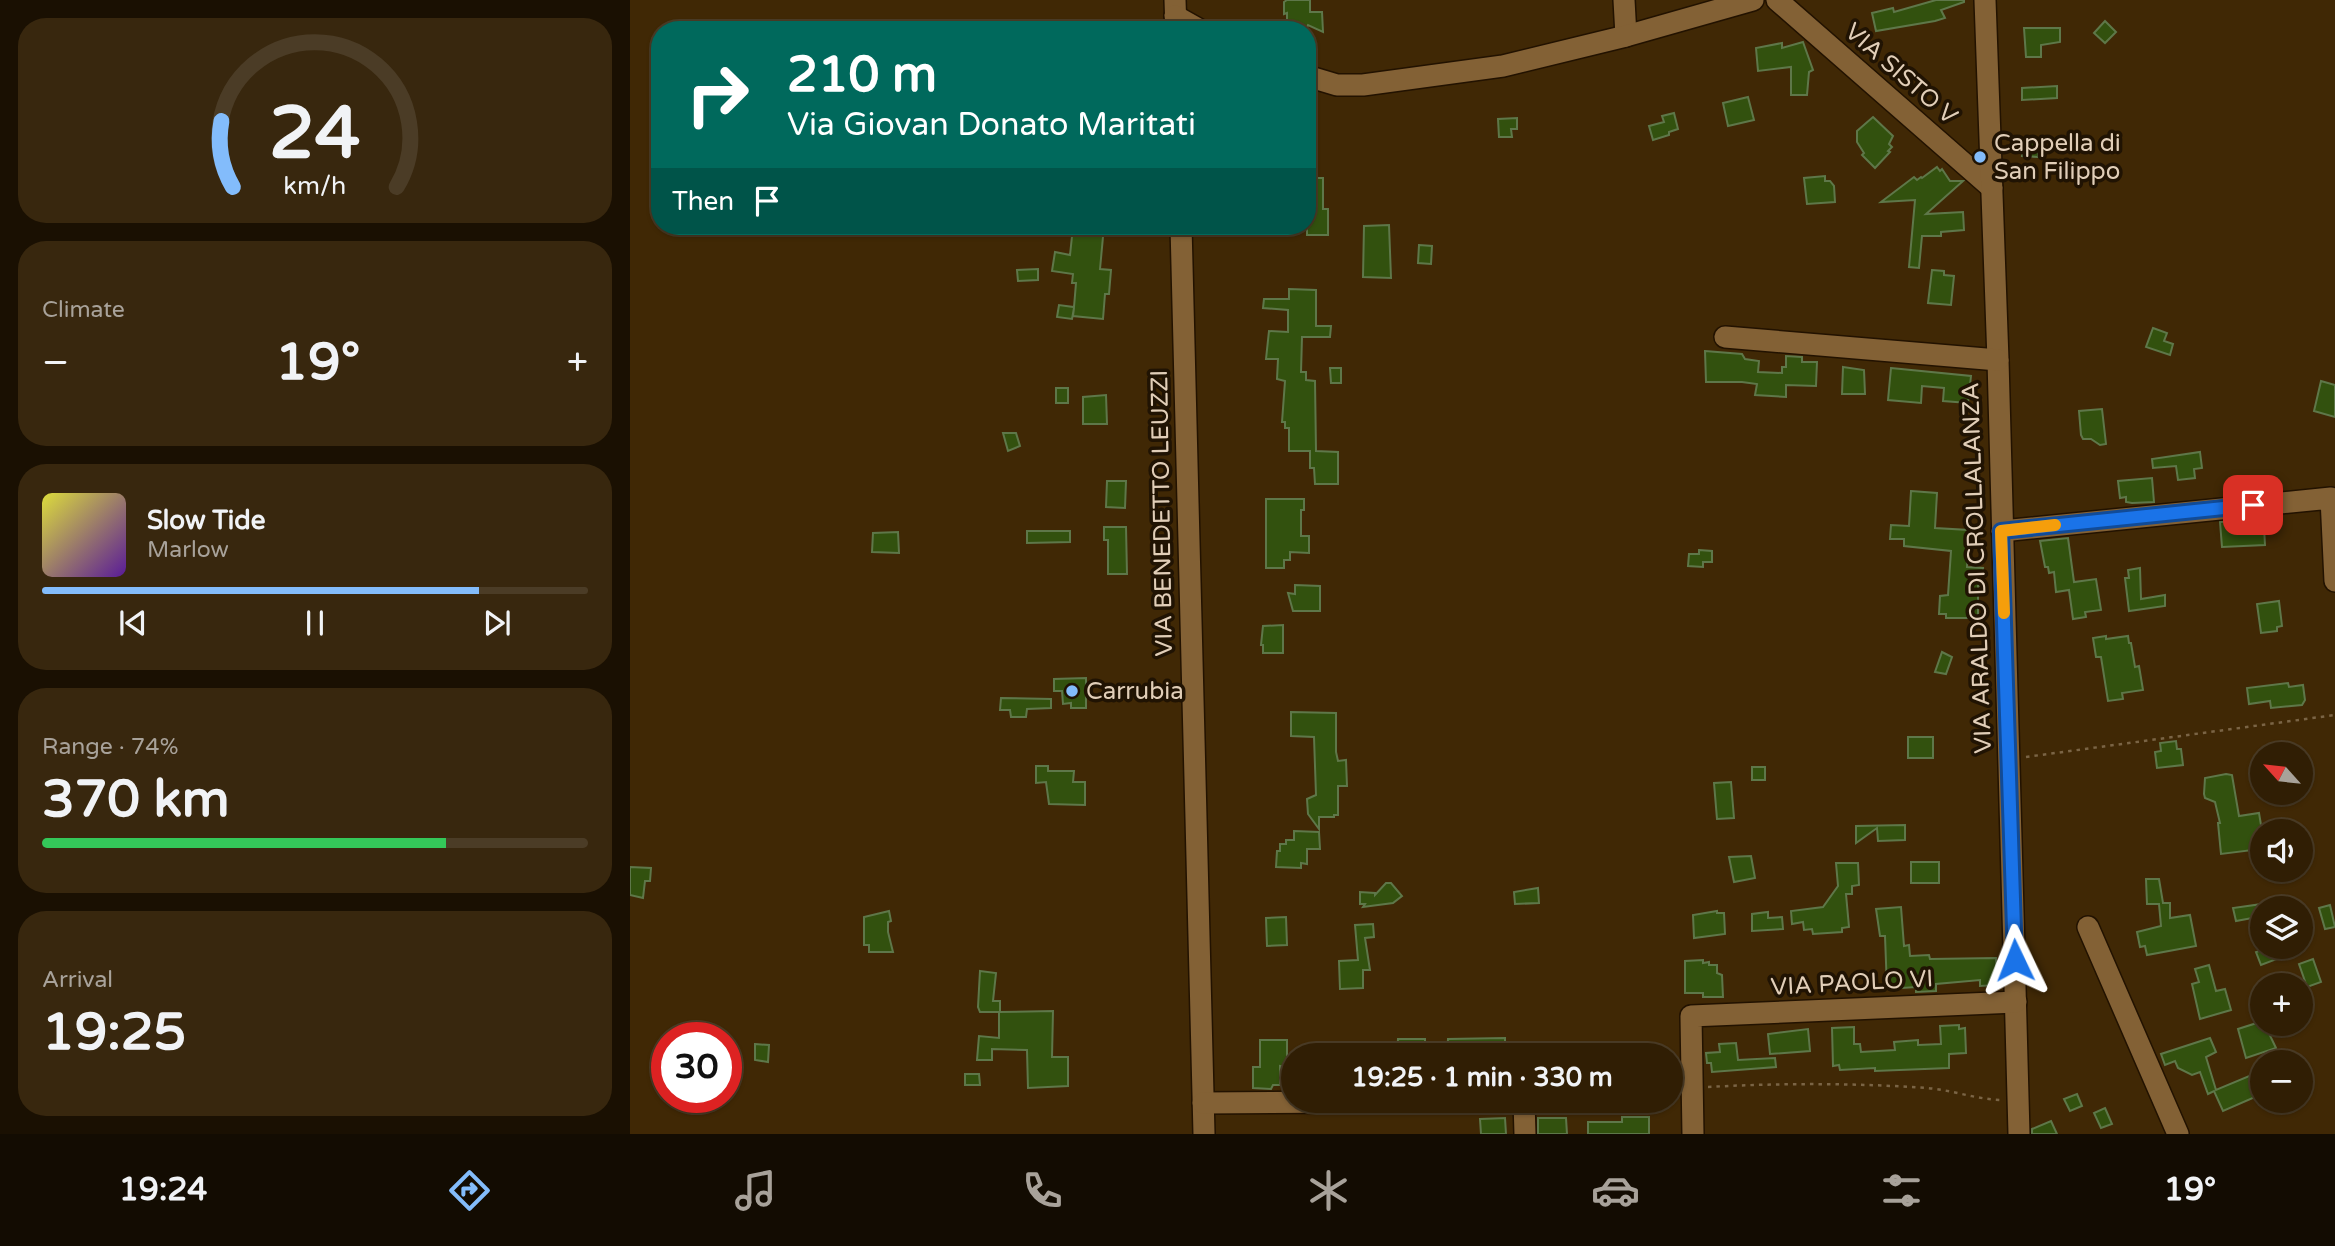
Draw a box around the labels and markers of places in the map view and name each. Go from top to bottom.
place label: Cappella di San Filippo [1994,129,2121,186]
marker: Cappella di San Filippo [1972,149,1988,165]
pin [2223,475,2283,535]
place label: Carrubia [1086,677,1184,706]
marker: Carrubia [1064,683,1080,699]

